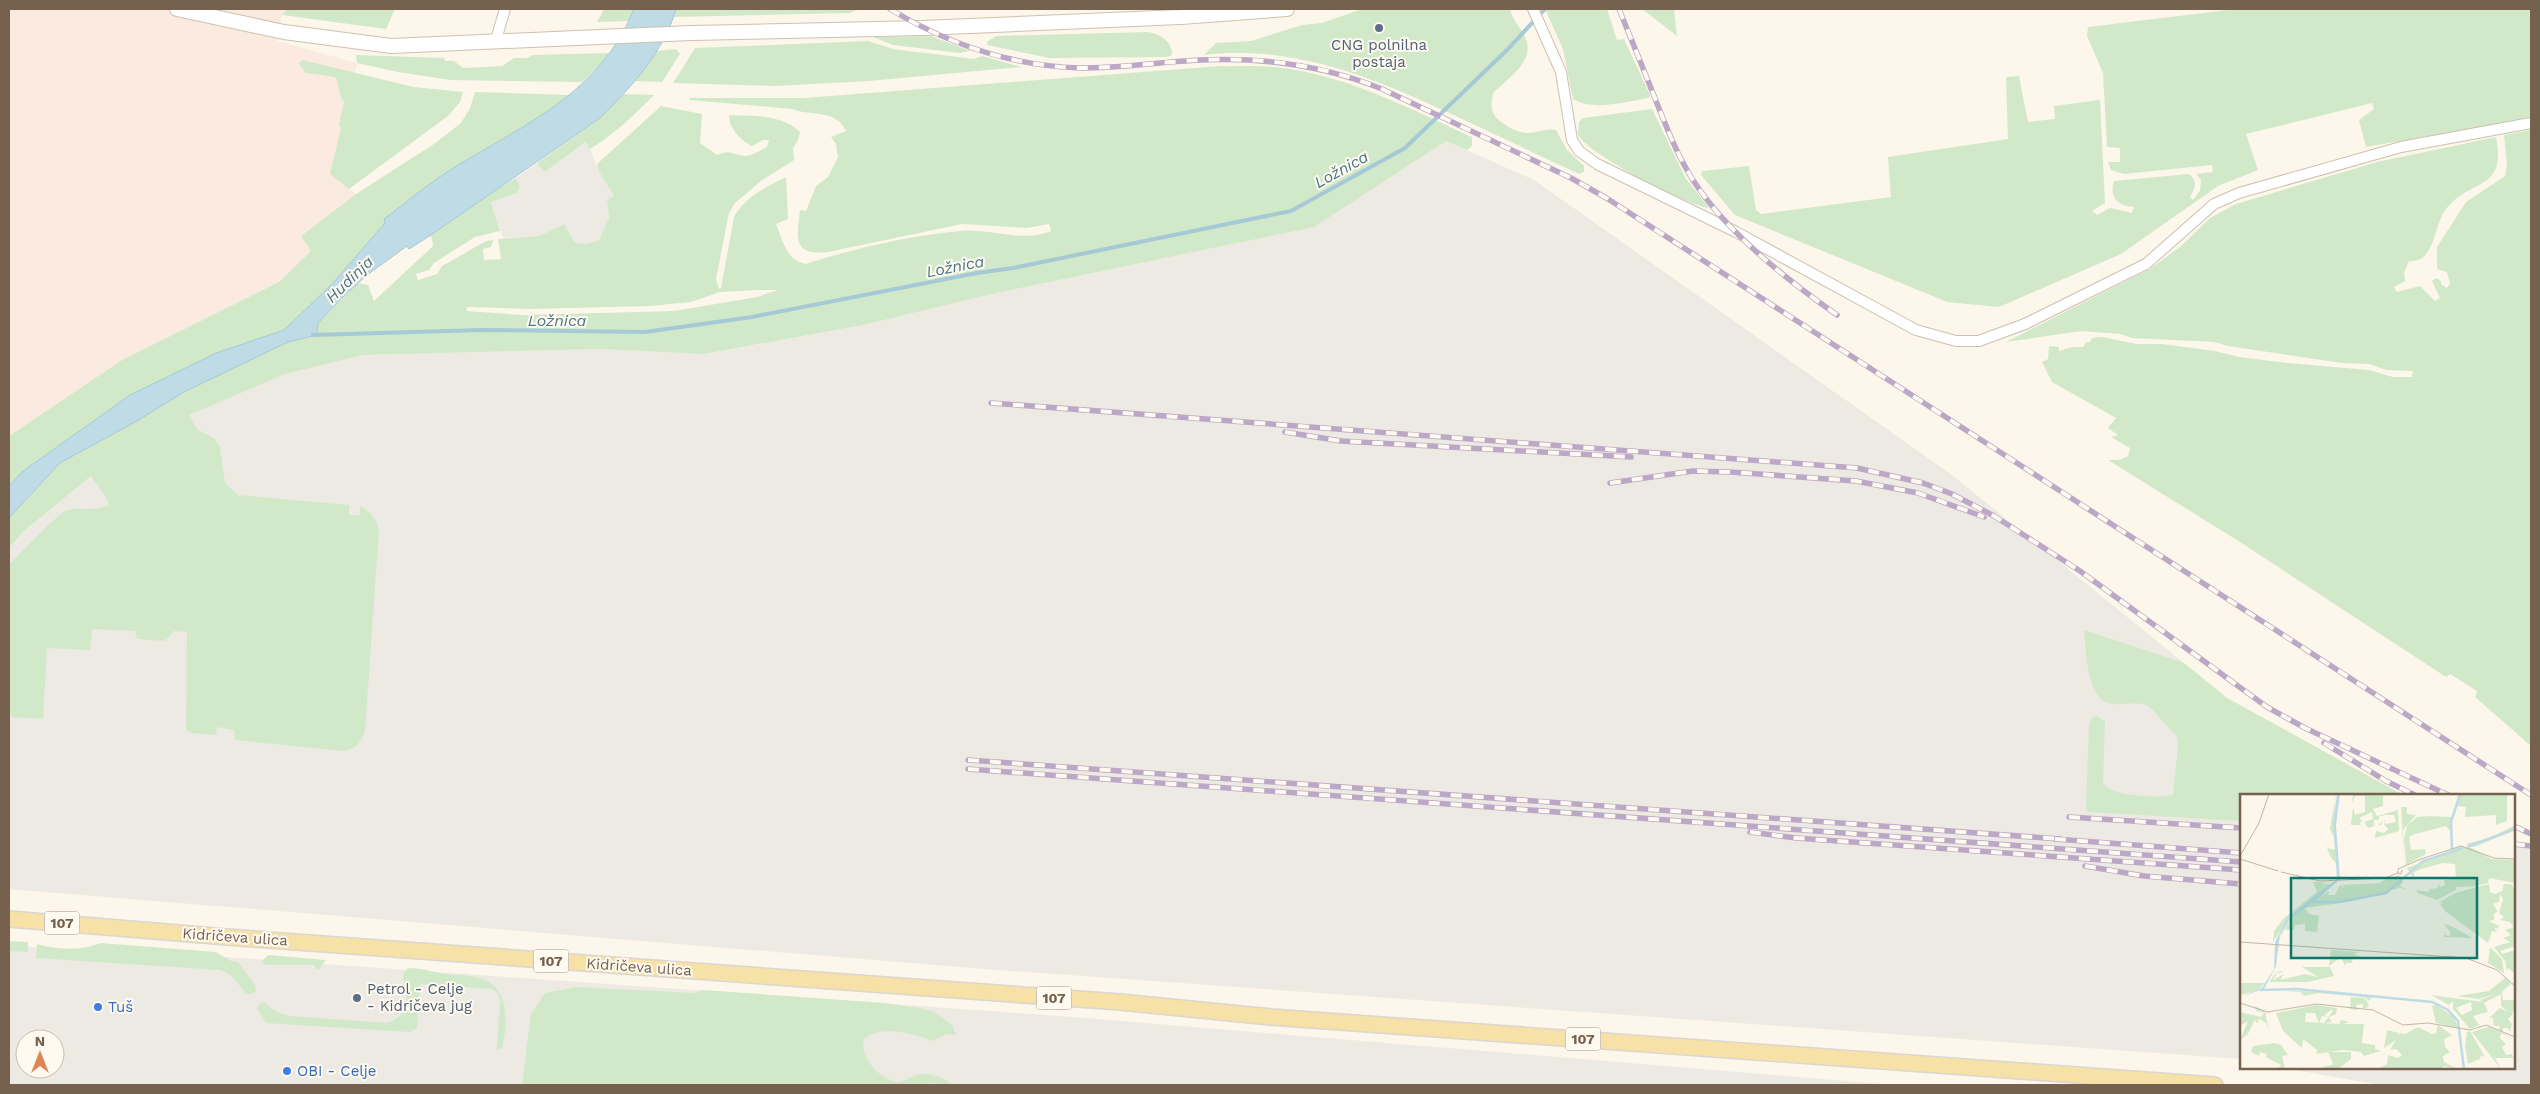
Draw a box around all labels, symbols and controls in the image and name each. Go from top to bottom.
marker: CNG polnilna postaja [1373,22,1385,34]
place label: CNG polnilna postaja [1331,36,1427,71]
water label: Ložnica [1311,147,1372,192]
water label: Hudinja [322,252,377,307]
water label: Ložnica [925,252,986,281]
water label: Ložnica [528,311,586,330]
inset map [2240,794,2515,1069]
road number: 107 [44,911,80,934]
street label: Kidričeva ulica [182,924,289,950]
road number: 107 [534,949,568,972]
street label: Kidričeva ulica [586,954,693,980]
place label: Petrol - Celje - Kidričeva jug [367,980,472,1015]
road number: 107 [1036,986,1072,1010]
marker: Petrol - Celje - Kidričeva jug [351,992,363,1004]
place label: Tuš [108,998,133,1016]
marker: Tuš [92,1001,104,1013]
road number: 107 [1566,1028,1600,1050]
north arrow [15,1029,65,1079]
text: N [35,1033,45,1049]
place label: OBI - Celje [297,1062,377,1080]
marker: OBI - Celje [281,1065,293,1077]

